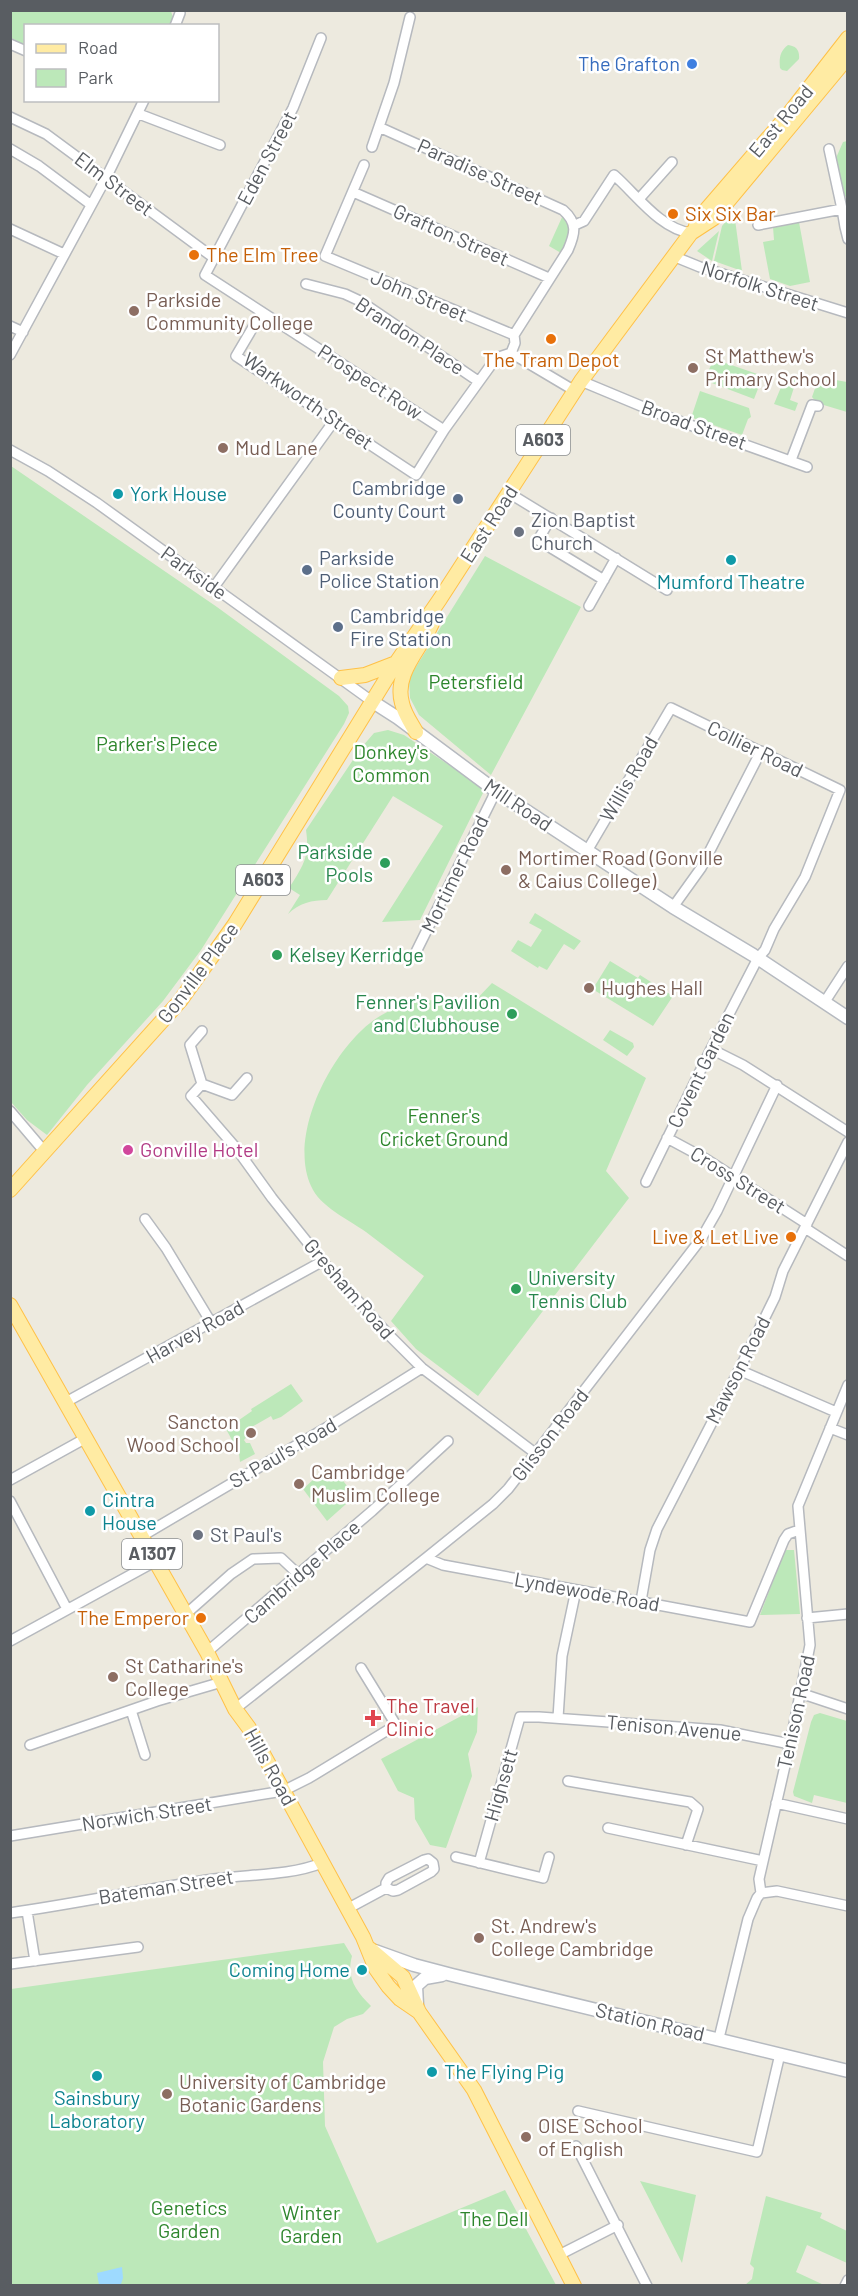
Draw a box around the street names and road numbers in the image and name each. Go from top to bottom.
street label: East Road [743,79,818,162]
street label: Eden Street [231,106,301,209]
street label: Paradise Street [414,133,547,209]
street label: Elm Street [71,146,158,220]
street label: Grafton Street [390,198,513,270]
street label: Norfolk Street [698,255,822,315]
street label: John Street [367,264,471,326]
street label: Brandon Place [352,291,469,379]
street label: Prospect Row [314,338,427,424]
street label: Warkworth Street [239,346,378,454]
street label: Broad Street [638,394,750,454]
road number: A603 [516,425,570,455]
street label: East Road [454,480,522,567]
street label: Parkside [157,540,232,604]
street label: Collier Road [704,715,807,782]
street label: Willis Road [594,731,662,826]
street label: Mill Road [480,773,557,836]
street label: Mortimer Road [415,811,493,936]
road number: A603 [236,865,290,895]
street label: Gonville Place [152,917,243,1027]
street label: Covent Garden [662,1008,739,1132]
street label: Cross Street [686,1140,791,1218]
street label: Gresham Road [300,1233,400,1344]
street label: Harvey Road [141,1294,248,1368]
street label: Mawson Road [700,1312,775,1427]
street label: Glisson Road [506,1383,593,1485]
street label: St Paul's Road [224,1412,341,1493]
street label: Cambridge Place [238,1514,364,1628]
road number: A1307 [122,1539,182,1569]
street label: Lyndewode Road [513,1566,662,1616]
street label: Tenison Road [771,1653,819,1771]
street label: Tenison Avenue [606,1709,743,1745]
street label: Hills Road [240,1723,302,1810]
street label: Highsett [478,1746,522,1824]
street label: Norwich Street [80,1791,214,1835]
street label: Bateman Street [97,1863,235,1909]
street label: Station Road [593,1997,707,2045]

